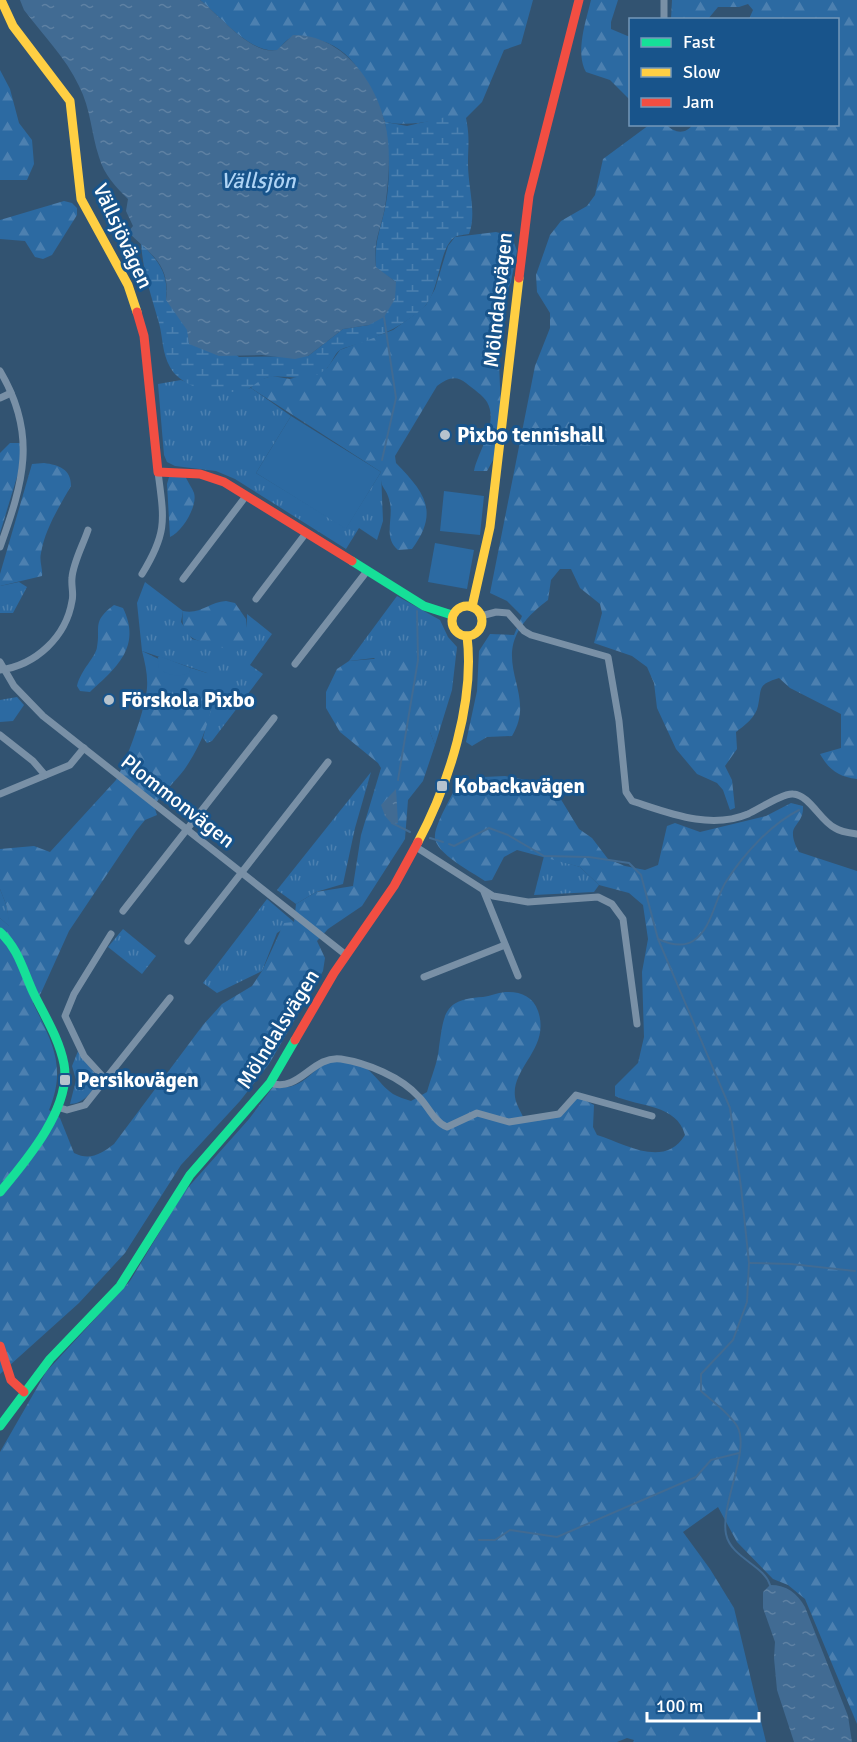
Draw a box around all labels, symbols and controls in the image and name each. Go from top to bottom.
legend [629,18,839,126]
text: Fast [683,31,715,53]
text: Slow [683,61,720,83]
text: Jam [683,91,714,113]
water label: Vällsjön [221,167,296,194]
street label: Vällsjövägen [87,179,159,293]
street label: Mölndalsvägen [478,231,518,369]
place label: Pixbo tennishall [457,422,605,448]
marker: Pixbo tennishall [438,428,452,442]
place label: Förskola Pixbo [121,687,255,713]
marker: Förskola Pixbo [102,693,116,707]
street label: Plommonvägen [116,748,240,854]
place label: Kobackavägen [454,773,585,799]
marker: Kobackavägen [435,779,449,793]
street label: Mölndalsvägen [231,965,325,1093]
place label: Persikovägen [77,1067,199,1093]
marker: Persikovägen [58,1073,72,1087]
scale bar [647,1685,760,1723]
text: 100 m [656,1695,703,1717]

